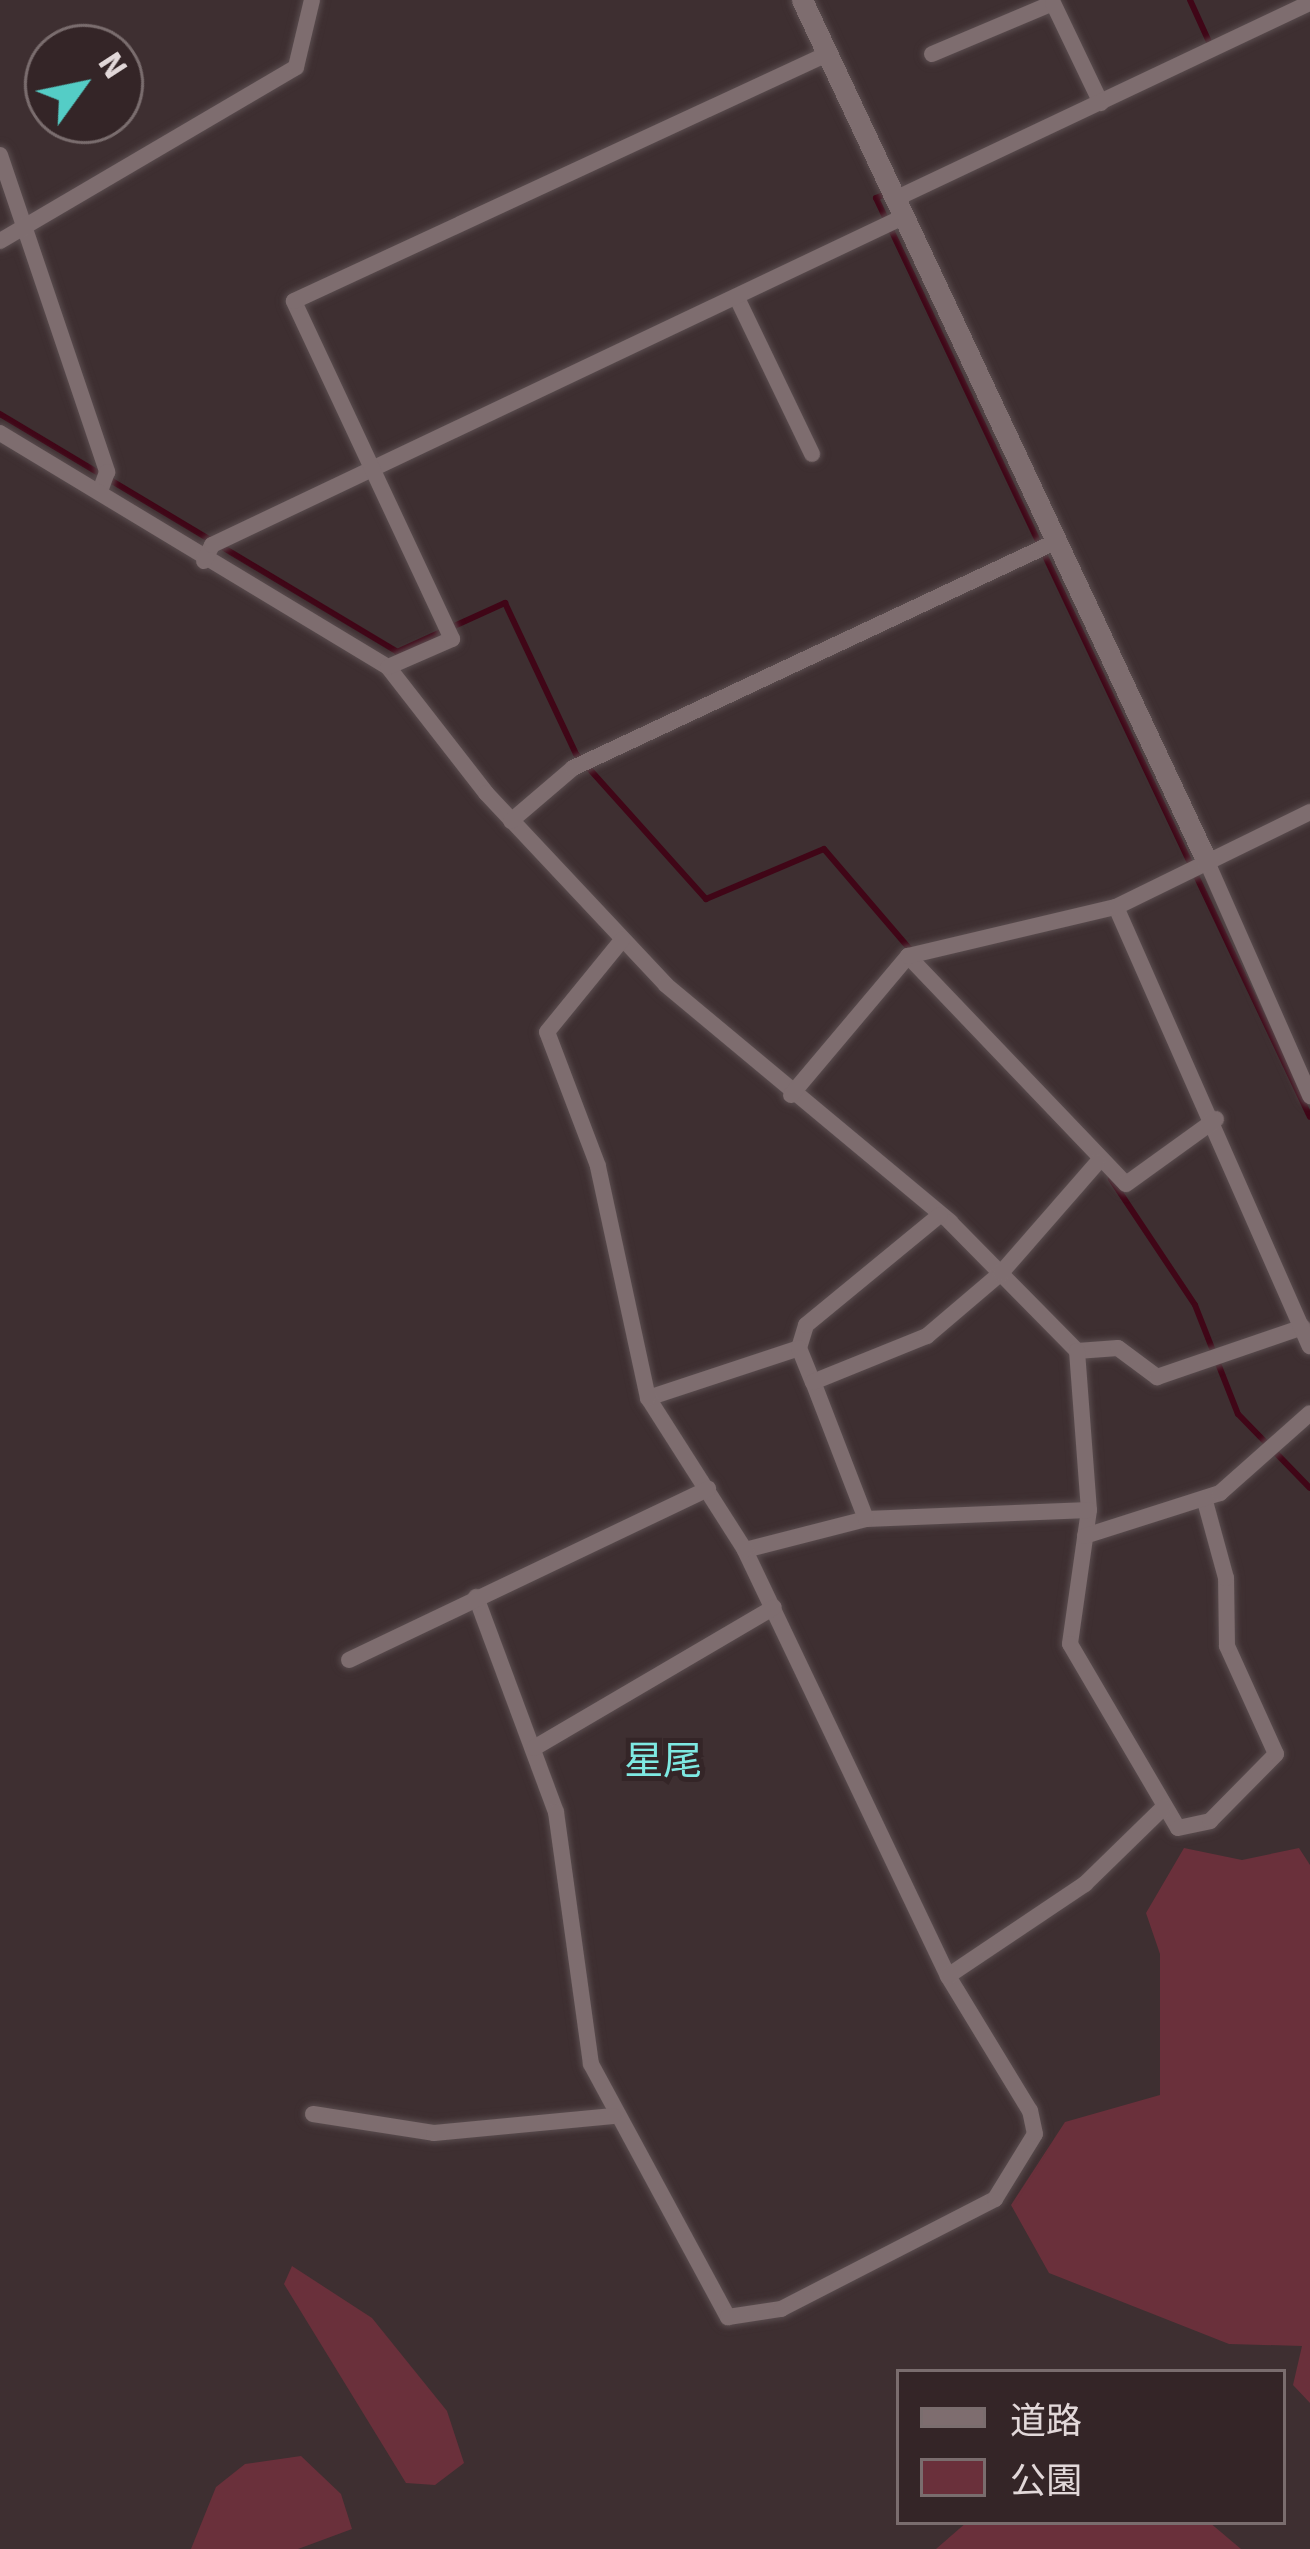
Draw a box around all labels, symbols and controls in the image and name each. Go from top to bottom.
north arrow [24,24,144,144]
text: N [89,45,136,87]
district label: 星尾 [624,1738,702,1784]
legend [896,2369,1286,2525]
text: 道路 [1010,2399,1082,2444]
text: 公園 [1010,2459,1082,2504]

